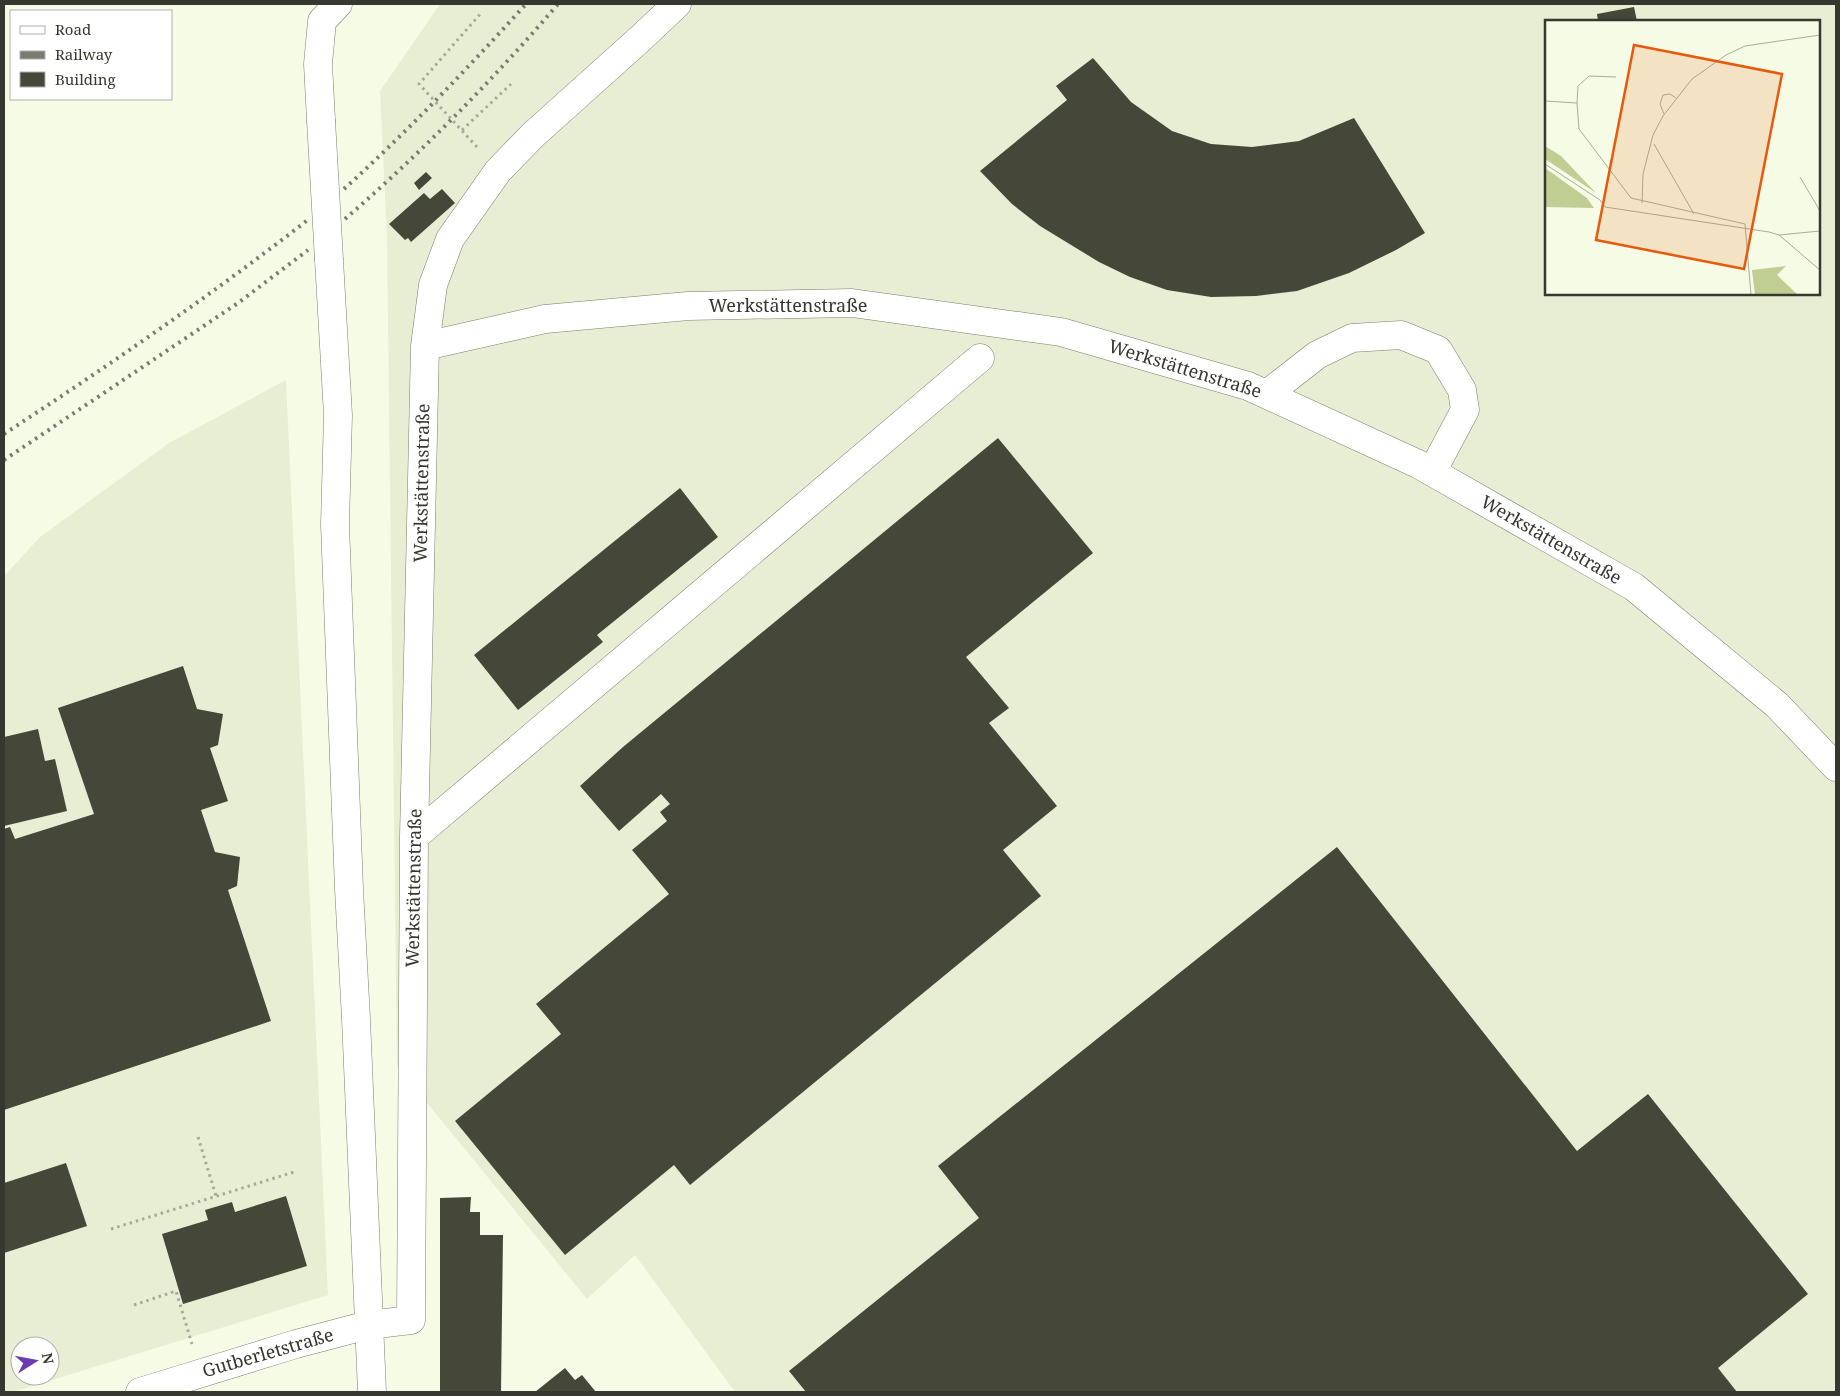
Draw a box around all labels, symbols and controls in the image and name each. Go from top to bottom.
legend [10,10,172,100]
text: Road [55,19,91,39]
inset map [1545,20,1820,295]
text: Railway [55,44,113,64]
text: Building [55,69,116,89]
street label: Werkstättenstraße [709,293,867,317]
street label: Werkstättenstraße [1106,333,1265,403]
street label: Werkstättenstraße [408,403,434,563]
street label: Werkstättenstraße [1477,489,1626,589]
street label: Werkstättenstraße [400,808,426,968]
street label: Gutberletstraße [199,1322,336,1382]
north arrow [10,1336,60,1386]
text: N [38,1351,59,1366]

